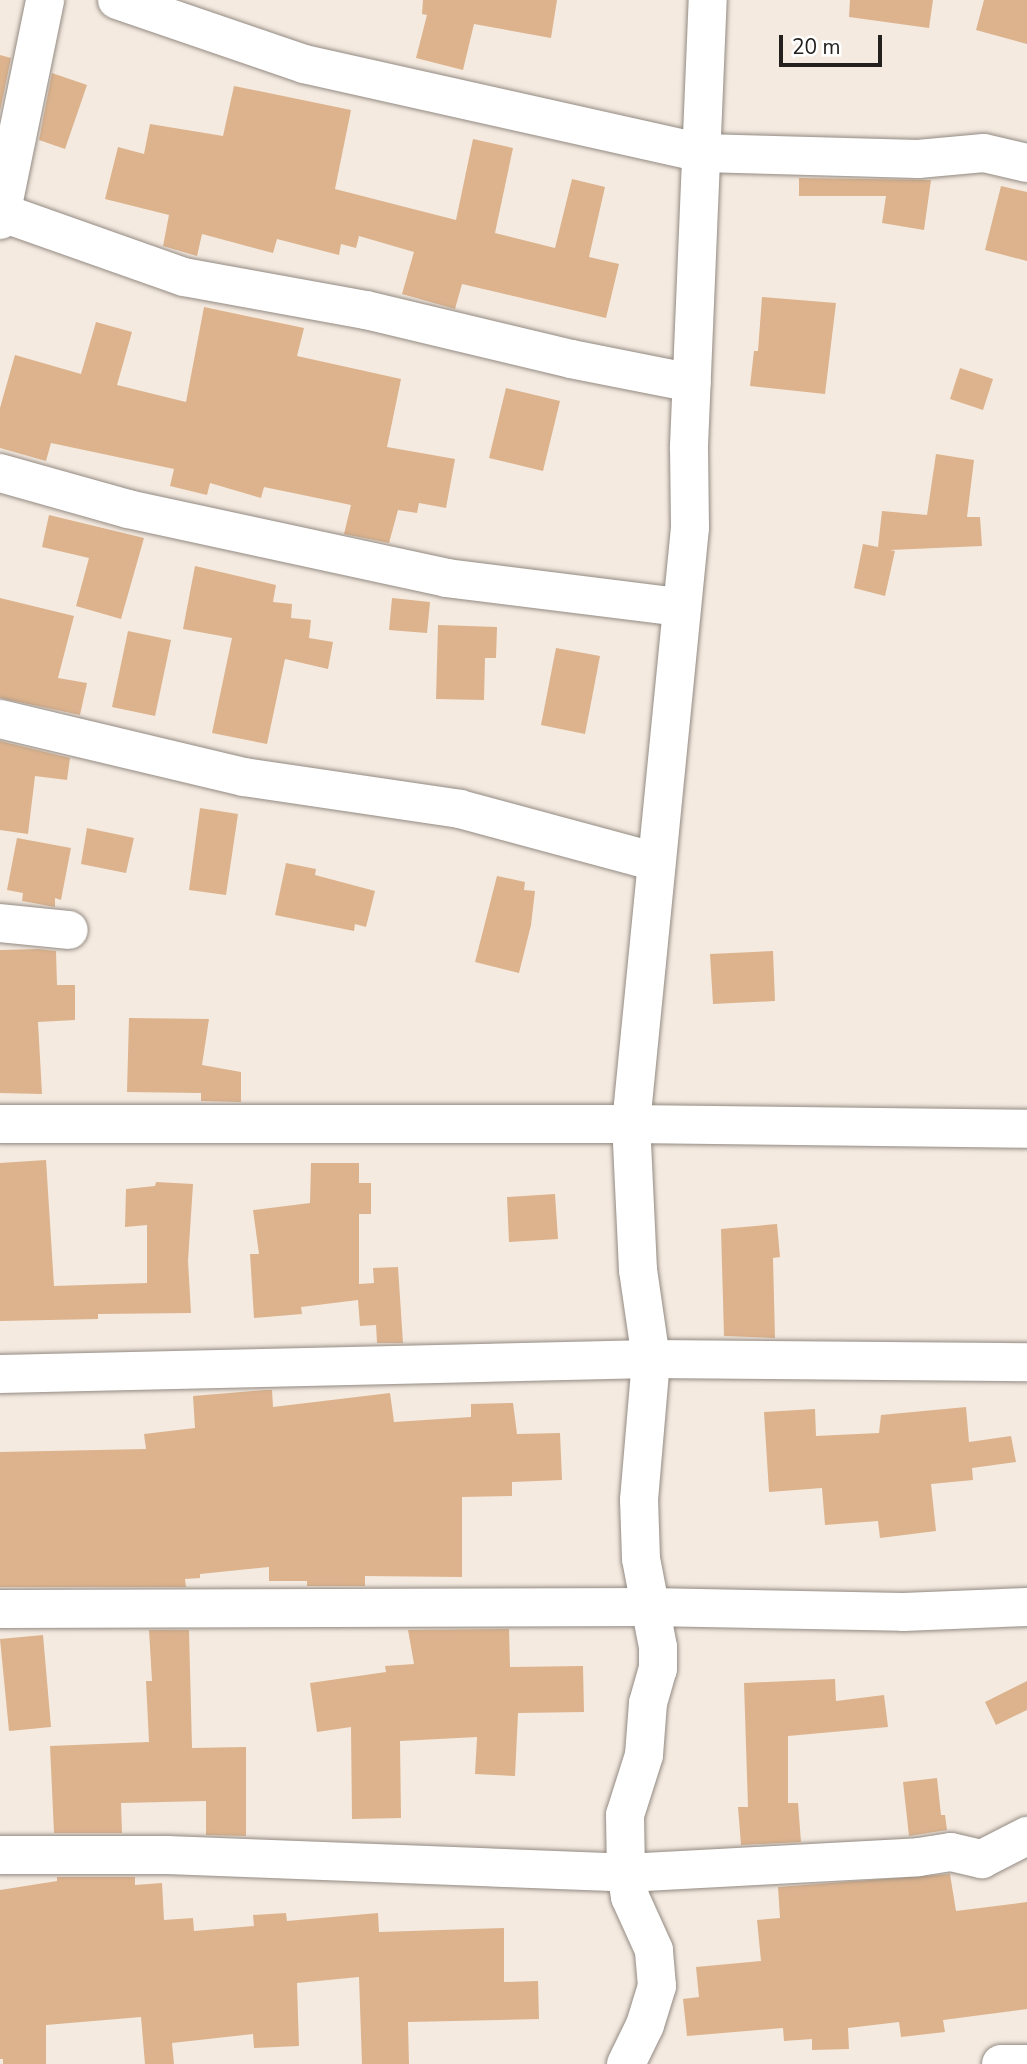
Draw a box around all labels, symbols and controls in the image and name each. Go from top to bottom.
scale bar [782,21,885,65]
text: 20 m [792,33,841,61]

